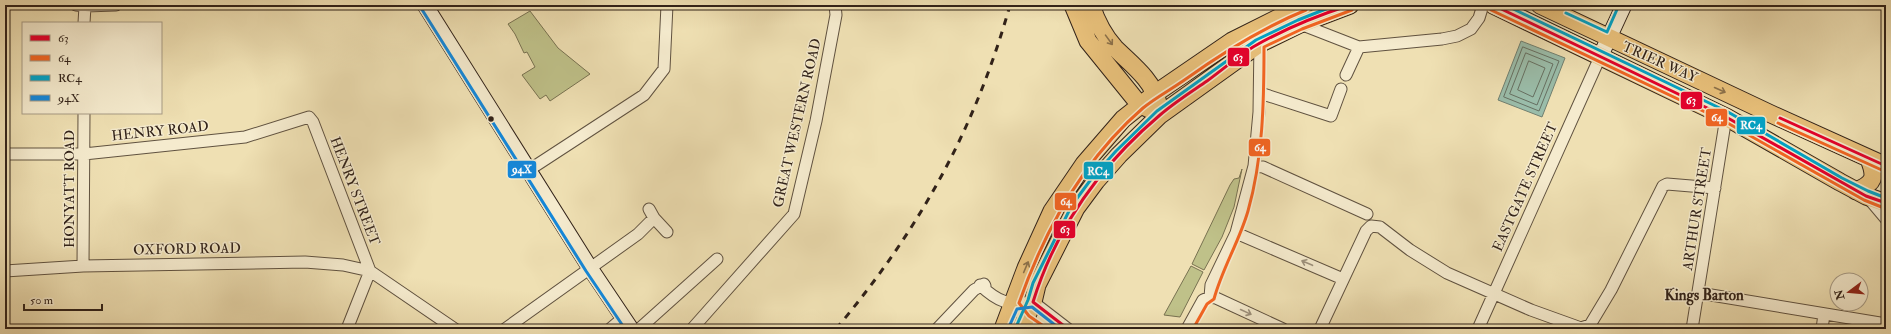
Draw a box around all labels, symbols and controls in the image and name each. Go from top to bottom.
legend [22,22,162,114]
text: 63 [58,31,69,46]
one-way arrow [1105,34,1113,45]
street label: GREAT WESTERN ROAD [769,37,825,209]
street label: TRIER WAY [1620,38,1701,86]
line badge: 63 [1227,47,1250,67]
text: 64 [58,51,71,66]
text: 63 [1233,51,1243,64]
text: RC4 [58,71,82,86]
one-way arrow [1714,86,1726,94]
text: 94X [57,91,81,106]
line badge: 63 [1680,91,1703,110]
text: 63 [1686,94,1696,107]
line badge: 64 [1705,108,1728,127]
text: 64 [1711,111,1724,125]
unlabelled marker [486,114,496,124]
line badge: RC4 [1736,116,1766,135]
street label: HENRY ROAD [111,117,209,145]
street label: EASTGATE STREET [1489,119,1561,254]
text: RC4 [1740,119,1763,133]
street label: HONYATT ROAD [61,130,78,248]
street label: HENRY STREET [326,134,384,248]
line badge: 64 [1248,138,1271,157]
text: 64 [1254,141,1267,155]
street label: ARTHUR STREET [1679,146,1715,273]
line badge: 94X [507,160,537,179]
line badge: RC4 [1083,161,1114,180]
text: 94X [511,163,533,177]
text: RC4 [1087,165,1110,179]
line badge: 64 [1054,192,1077,211]
text: 64 [1060,195,1073,209]
line badge: 63 [1053,220,1076,239]
text: 63 [1060,223,1070,236]
street label: OXFORD ROAD [133,240,241,258]
one-way arrow [1301,259,1313,267]
one-way arrow [1023,262,1030,274]
north arrow [1829,272,1869,312]
scale bar [24,286,102,312]
district label: Kings Barton [1664,286,1744,306]
text: N [1832,287,1848,302]
text: 50 m [30,293,54,308]
one-way arrow [1239,308,1251,316]

